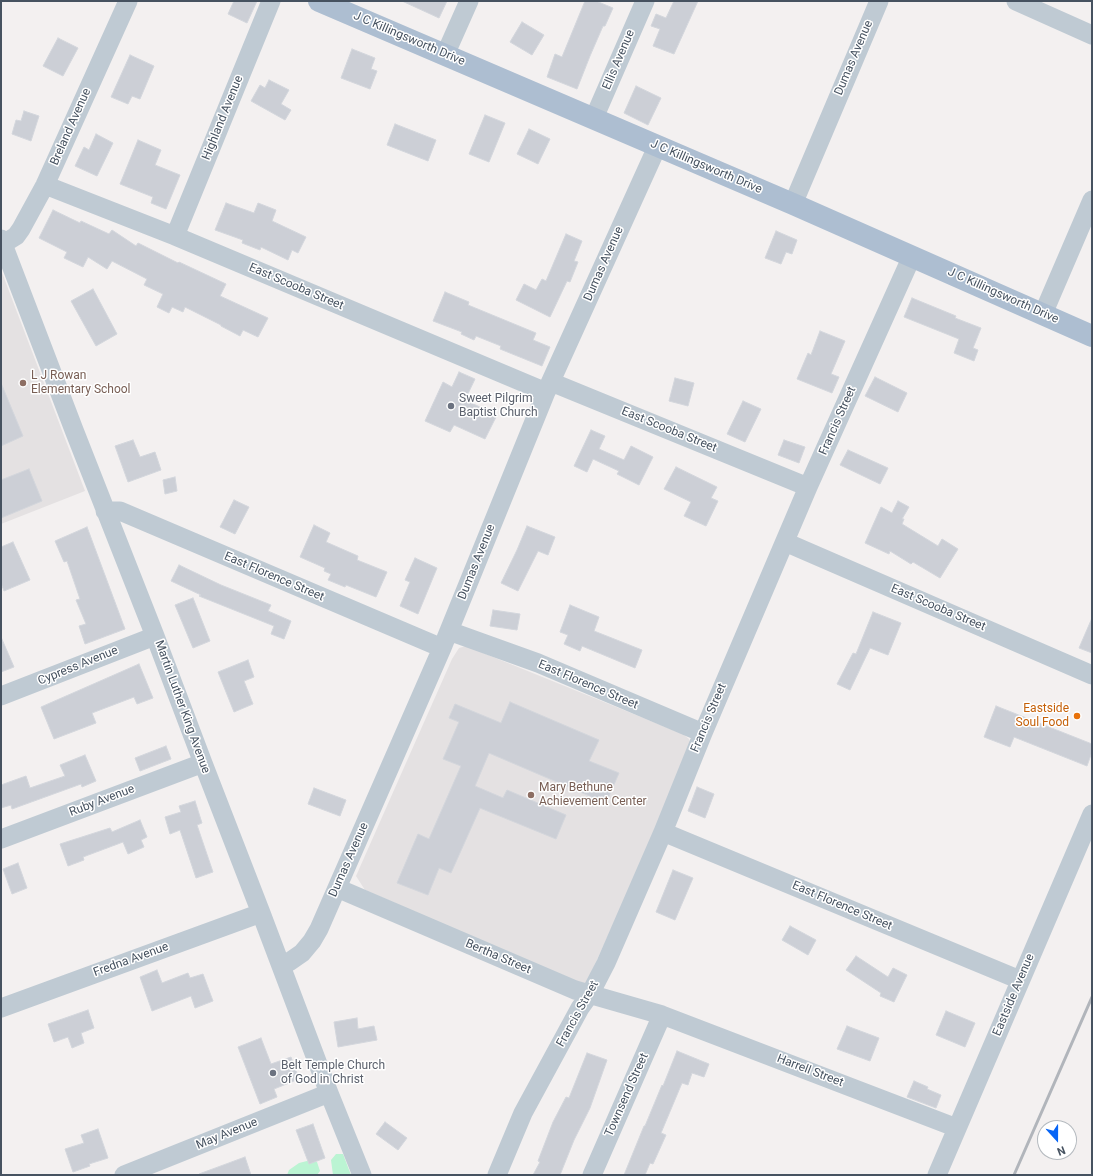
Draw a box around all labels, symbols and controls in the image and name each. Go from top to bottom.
street label: J C Killingsworth Drive [351,9,467,69]
street label: Dumas Avenue [832,18,876,98]
street label: Ellis Avenue [600,28,638,92]
street label: Highland Avenue [199,74,247,162]
street label: Breland Avenue [48,86,94,168]
street label: J C Killingsworth Drive [648,137,764,197]
street label: Dumas Avenue [581,225,627,303]
street label: East Scooba Street [246,261,346,313]
street label: J C Killingsworth Drive [945,265,1061,327]
place label: L J Rowan Elementary School [31,369,131,397]
marker: L J Rowan Elementary School [18,378,28,388]
street label: Francis Street [816,385,860,457]
place label: Sweet Pilgrim Baptist Church [459,392,538,420]
marker: Sweet Pilgrim Baptist Church [446,401,456,411]
street label: East Scooba Street [619,404,719,456]
street label: Dumas Avenue [455,522,499,602]
street label: East Florence Street [222,549,326,605]
street label: East Scooba Street [888,582,988,634]
street label: Martin Luther King Avenue [151,638,213,776]
street label: Cypress Avenue [36,643,120,689]
street label: East Florence Street [536,657,640,713]
street label: Francis Street [688,681,730,755]
place label: Eastside Soul Food [1016,702,1069,730]
marker: Eastside Soul Food [1072,711,1082,721]
place label: Mary Bethune Achievement Center [539,781,647,809]
street label: Ruby Avenue [67,782,137,820]
marker: Mary Bethune Achievement Center [526,790,536,800]
street label: Dumas Avenue [326,821,372,899]
street label: East Florence Street [790,878,894,934]
street label: Bertha Street [463,937,533,977]
street label: Fredna Avenue [91,940,171,980]
street label: Eastside Avenue [990,952,1038,1038]
street label: Francis Street [554,978,602,1050]
street label: Townsend Street [602,1051,652,1139]
street label: Harrell Street [775,1052,845,1090]
place label: Belt Temple Church of God in Christ [281,1059,385,1087]
marker: Belt Temple Church of God in Christ [268,1068,278,1078]
street label: May Avenue [194,1115,260,1153]
north arrow [1037,1120,1077,1160]
text: N [1055,1143,1067,1158]

